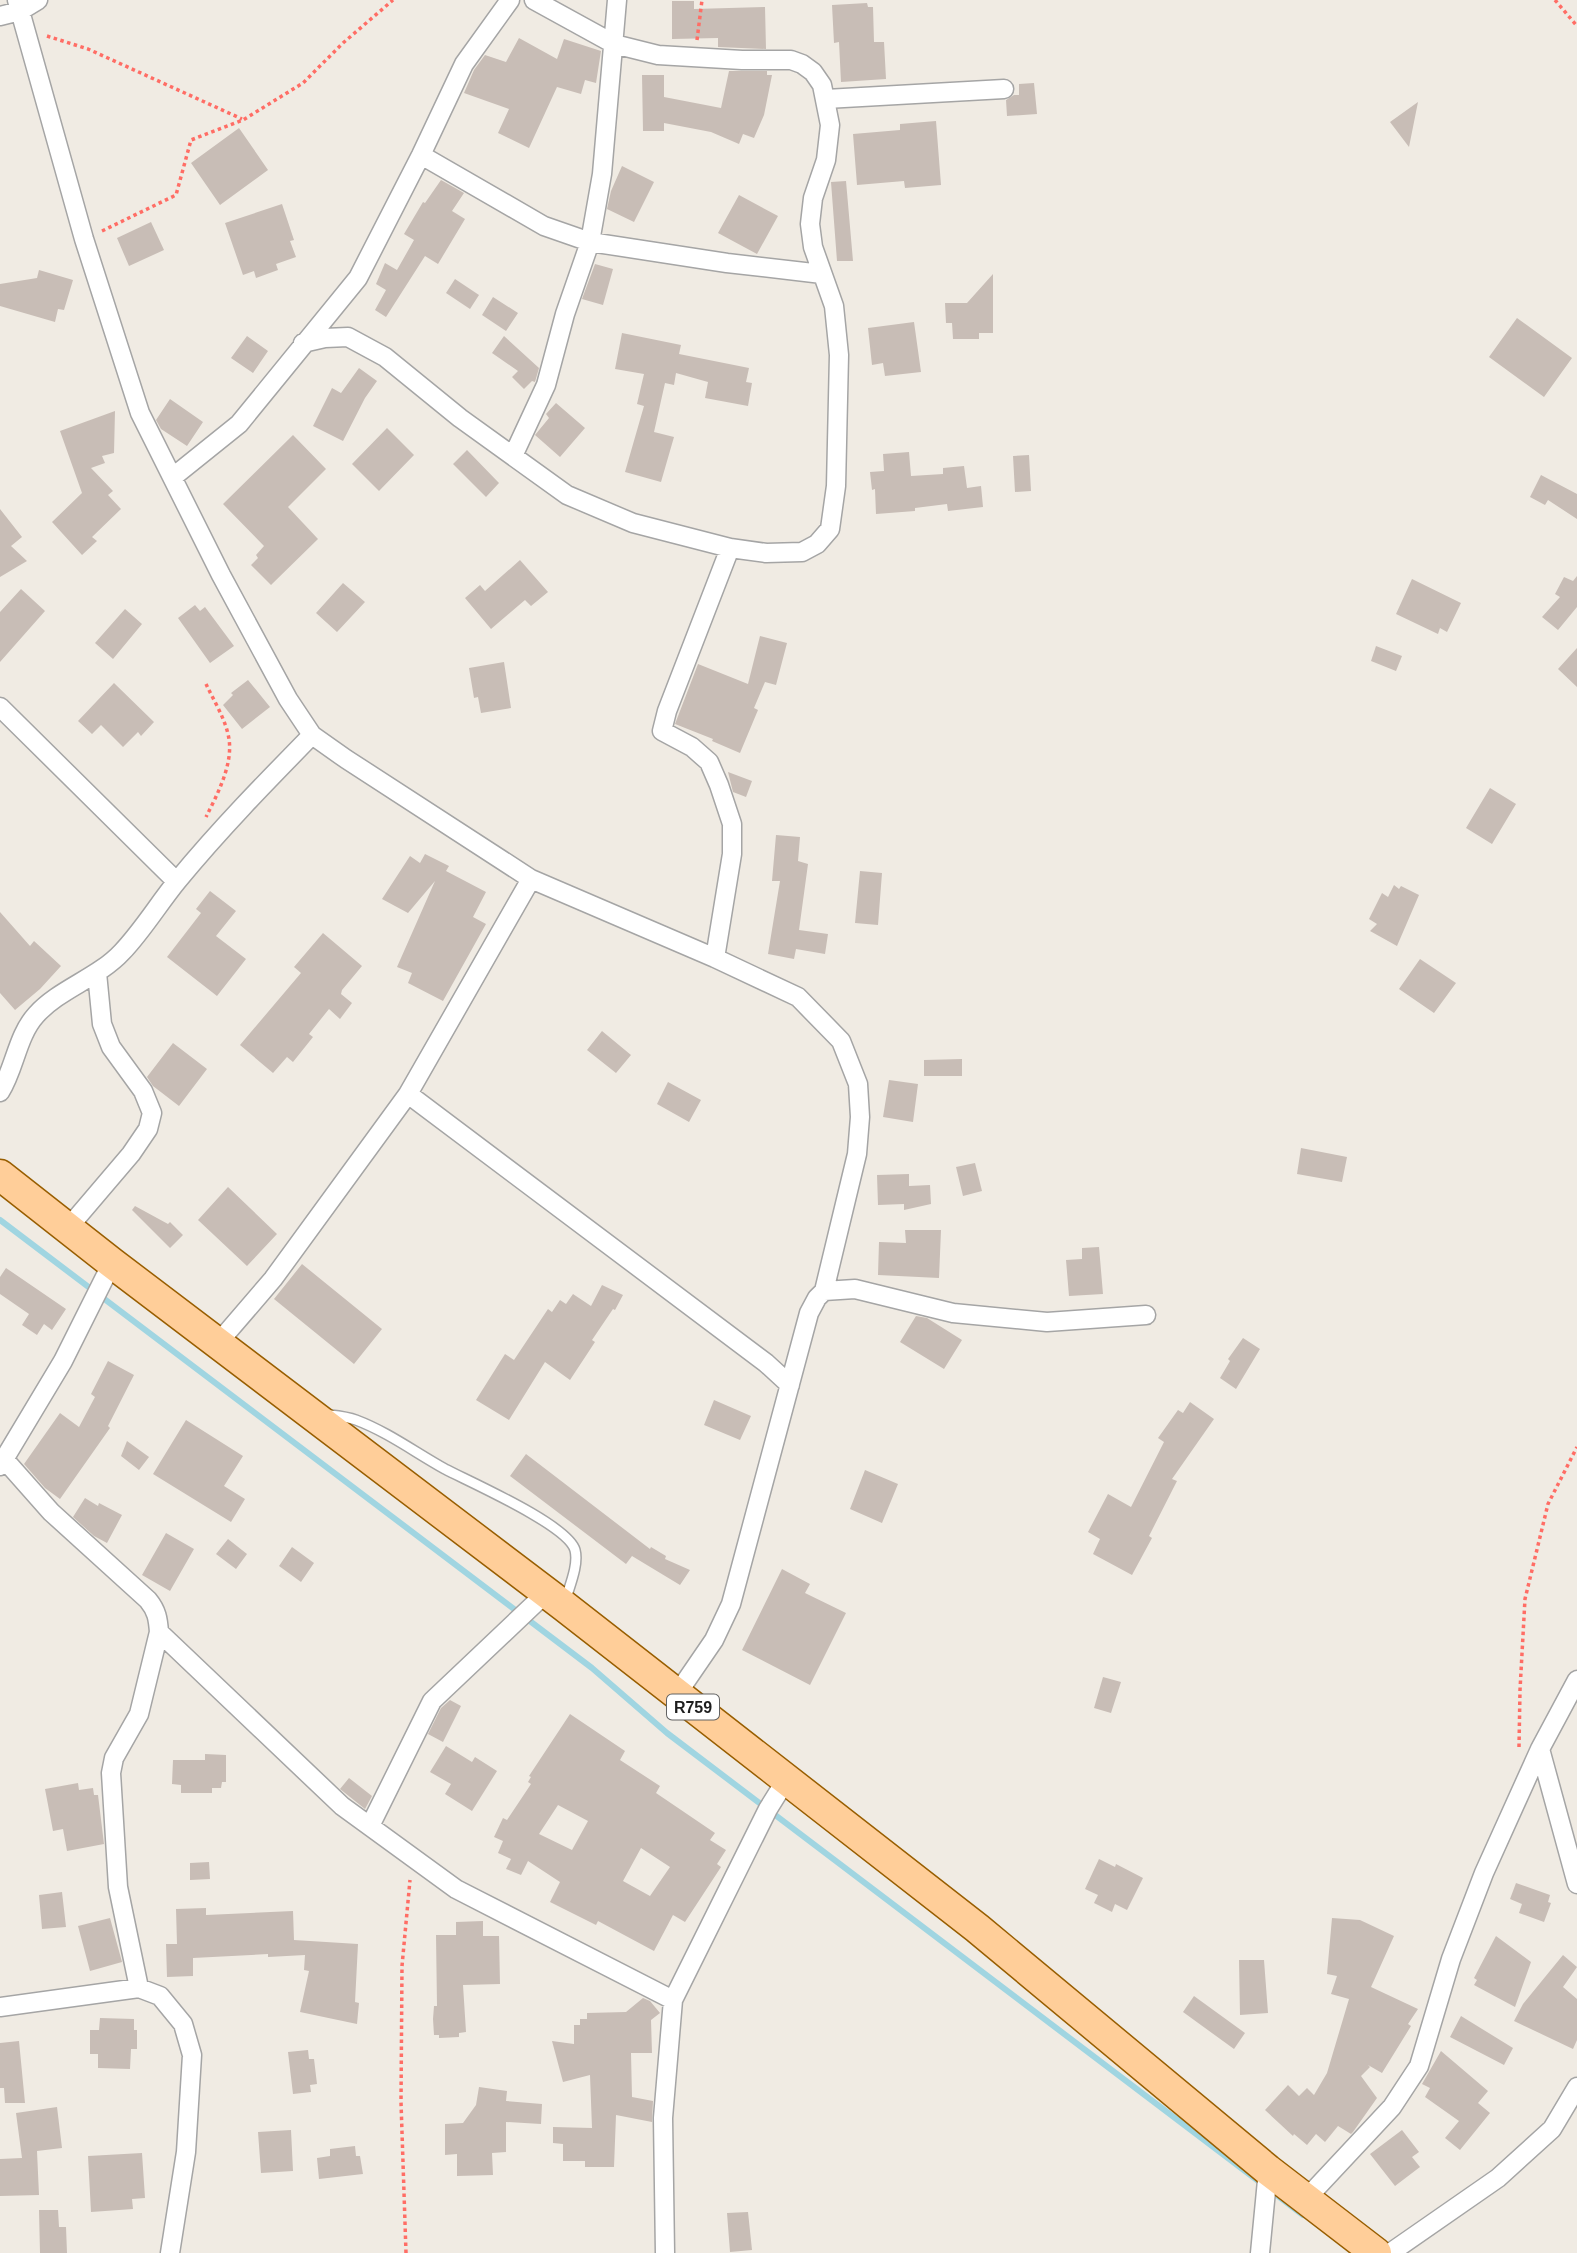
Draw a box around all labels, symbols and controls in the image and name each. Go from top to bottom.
road number: R759 [667,1694,719,1720]

